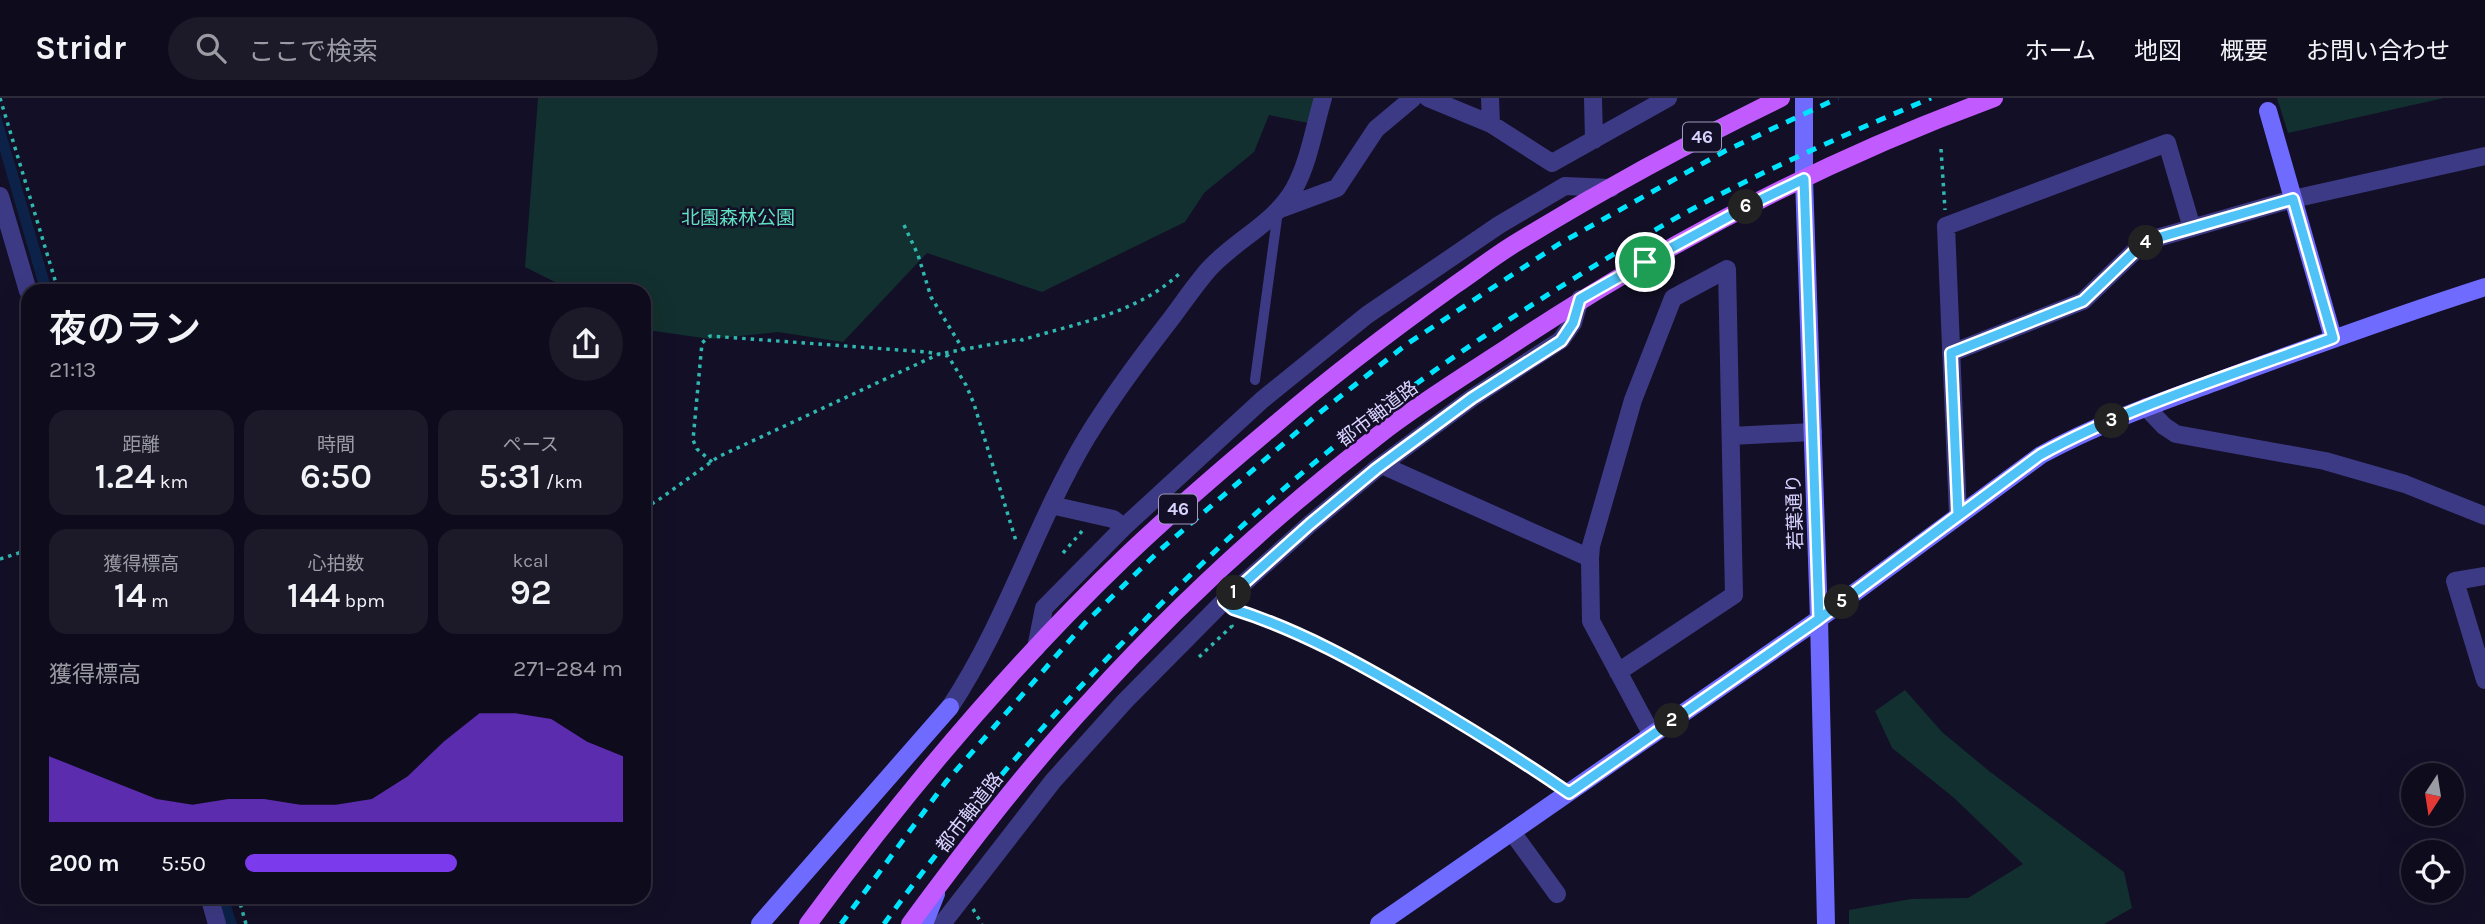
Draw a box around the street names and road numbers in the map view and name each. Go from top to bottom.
road number: 46 [1683,122,1721,152]
street label: 都市軸道路 [1333,376,1422,451]
street label: 若葉通り [1783,474,1807,550]
road number: 46 [1159,494,1197,524]
street label: 都市軸道路 [932,768,1008,857]

